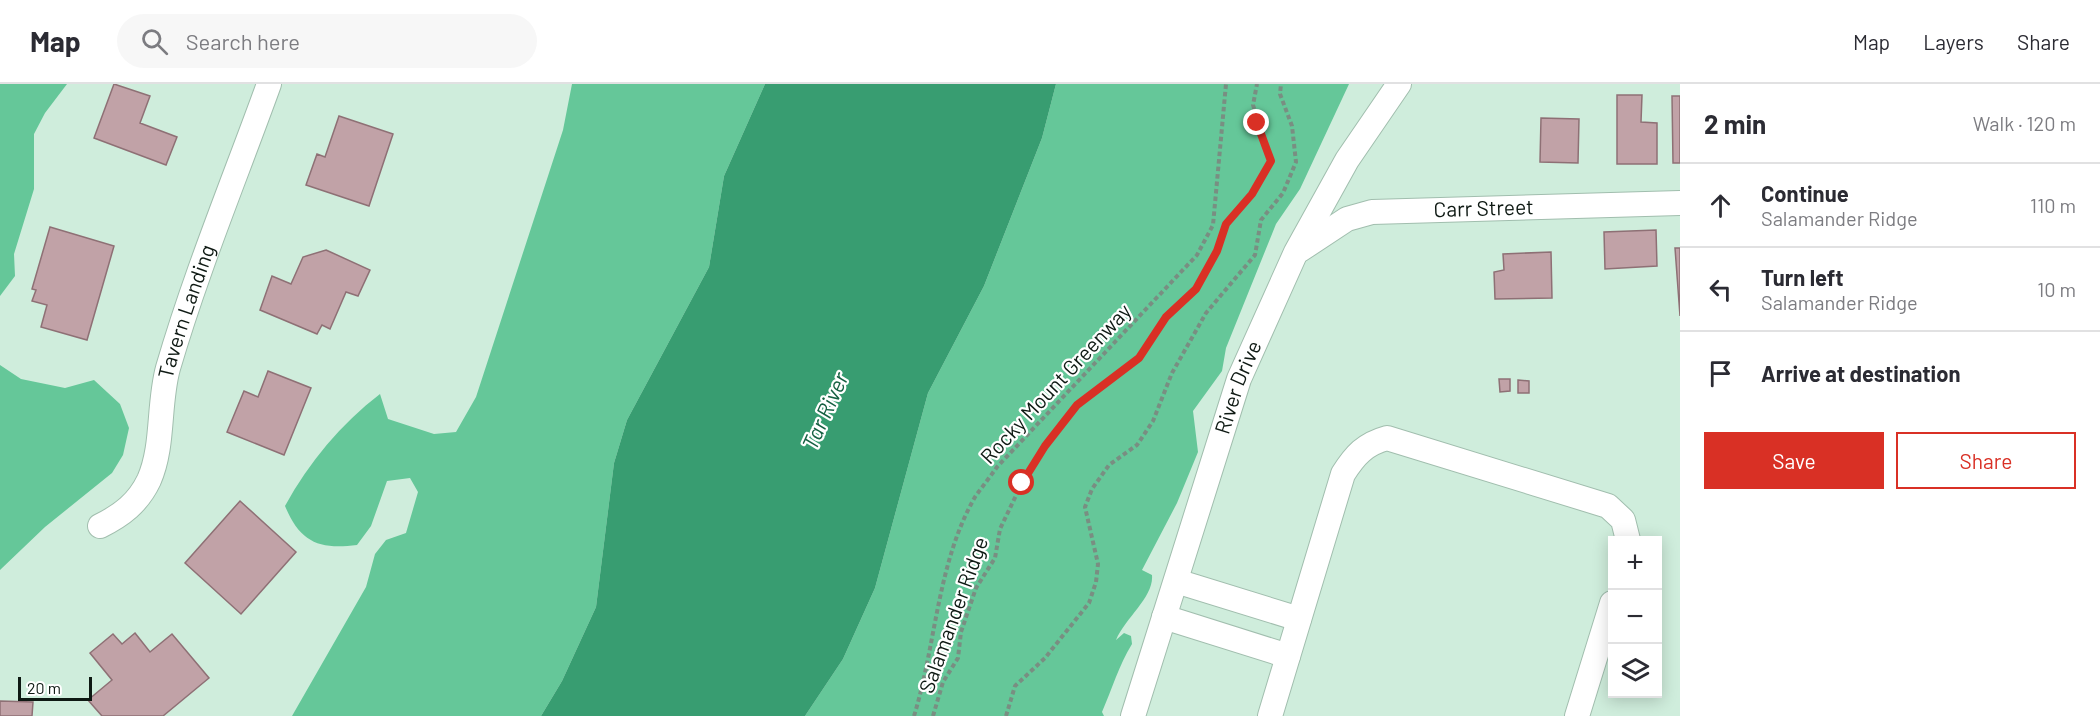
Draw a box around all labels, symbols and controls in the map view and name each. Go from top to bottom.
search box [117,14,537,68]
text: Map [30,24,81,58]
icon: search [138,25,171,58]
text: Search here [186,28,300,54]
text: Map [1853,29,1890,54]
text: Layers [1923,29,1984,54]
text: Share [2017,29,2070,54]
text: 2 min [1704,108,1766,139]
route end [1243,109,1269,135]
text: Walk · 120 m [1973,111,2076,135]
text: Continue [1761,180,1849,206]
icon: ahead [1704,189,1737,222]
street label: Carr Street [1433,193,1534,221]
text: 110 m [2030,193,2076,217]
text: Salamander Ridge [1761,206,1918,230]
street label: Tavern Landing [152,241,219,381]
text: Turn left [1761,264,1844,290]
icon: left [1704,273,1737,306]
text: 10 m [2037,277,2076,301]
text: Salamander Ridge [1761,290,1918,314]
street label: Rocky Mount Greenway [974,298,1136,468]
street label: River Drive [1208,336,1266,437]
icon: arrive [1704,357,1737,390]
text: Arrive at destination [1761,360,1960,386]
water label: Tar River [796,367,853,453]
button: Save [1704,432,1884,489]
button: Share [1896,432,2076,489]
route start [1008,469,1034,495]
street label: Salamander Ridge [913,533,992,696]
map controls [1608,536,1662,698]
button: + [1608,536,1662,590]
button: − [1608,590,1662,644]
button: layers [1608,644,1662,698]
scale bar [18,674,92,702]
text: 20 m [27,678,61,697]

